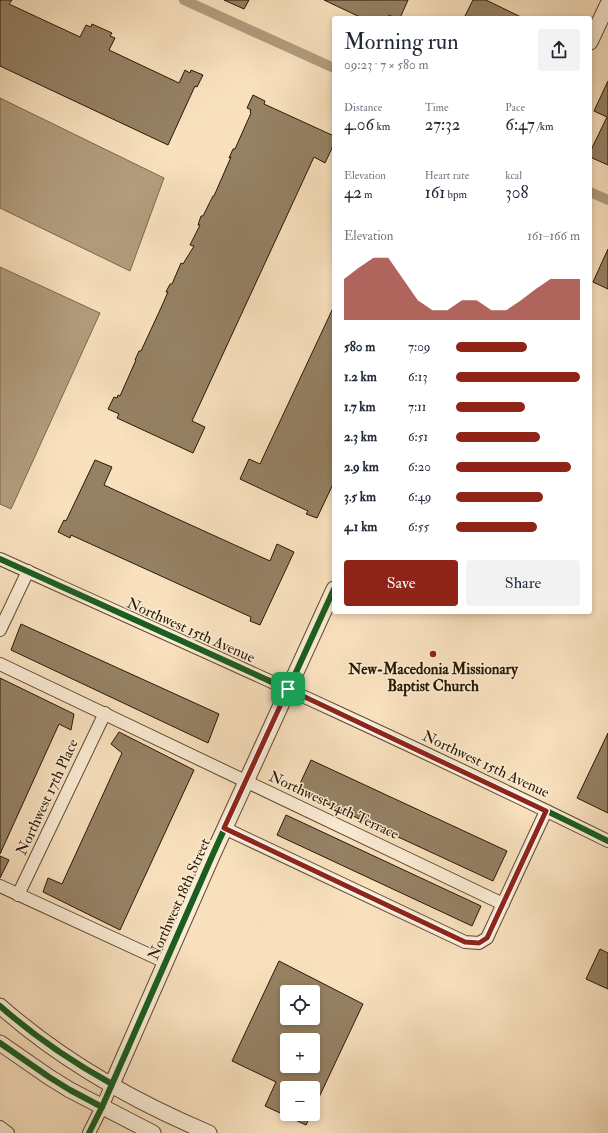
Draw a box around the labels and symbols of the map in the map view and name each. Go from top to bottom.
street label: Northwest 15th Avenue [124,594,258,667]
marker: New-Macedonia Missionary Baptist Church [428,649,438,659]
place label: New-Macedonia Missionary Baptist Church [347,660,519,697]
pin [271,672,305,706]
street label: Northwest 15th Avenue [419,727,552,802]
street label: Northwest 17th Place [12,736,83,858]
street label: Northwest 14th Terrace [266,767,402,844]
street label: Northwest 18th Street [144,835,215,963]

